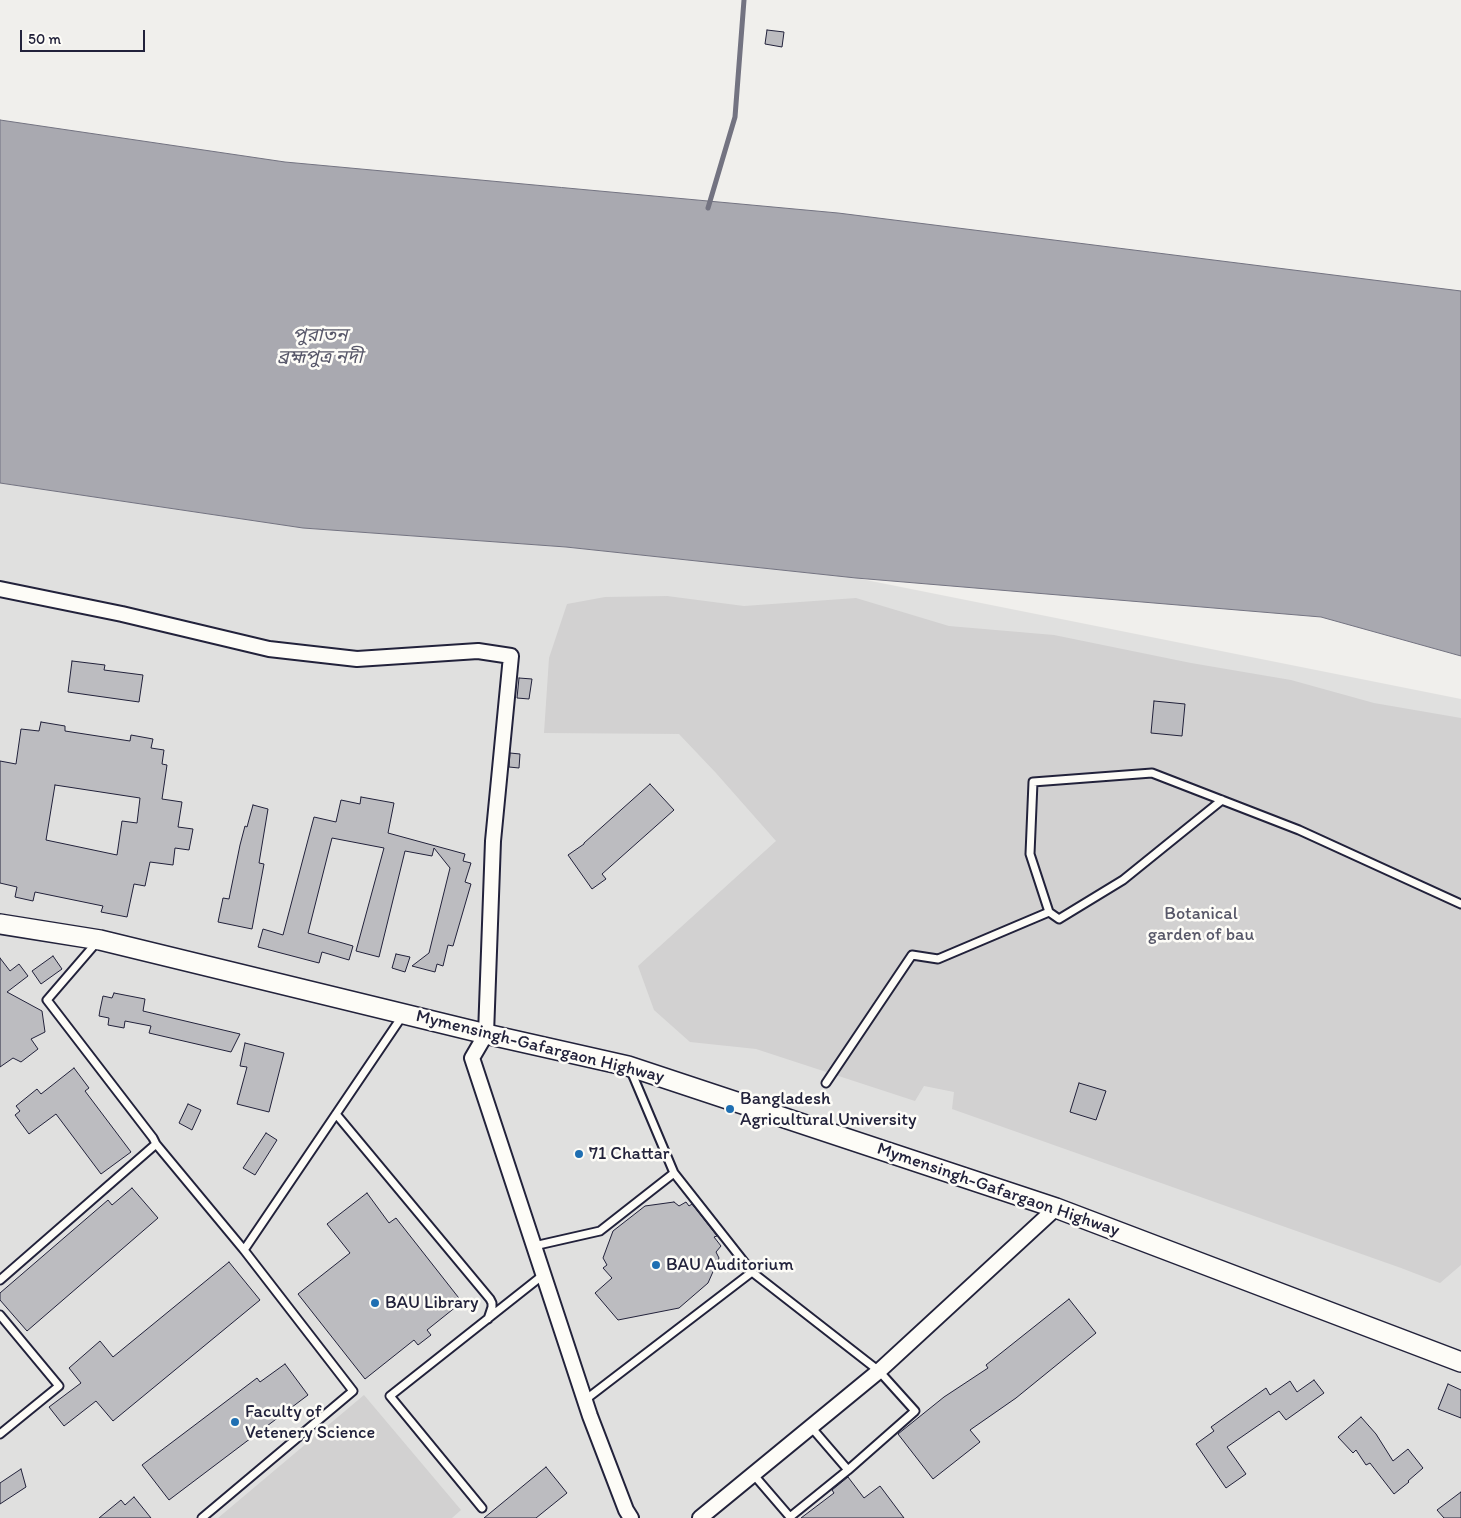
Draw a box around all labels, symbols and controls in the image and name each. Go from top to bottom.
scale bar [22,20,148,52]
text: 50 m [28,30,61,48]
water label: পুরাতন ব্রহ্মপুত্র নদী [277,325,363,369]
park label: Botanical garden of bau [1148,903,1254,946]
street label: Mymensingh-Gafargaon Highway [414,1006,666,1088]
place label: Bangladesh Agricultural University [740,1088,916,1130]
marker: Bangladesh Agricultural University [724,1103,736,1115]
street label: Mymensingh-Gafargaon Highway [874,1138,1122,1242]
place label: 71 Chattar [589,1143,669,1165]
marker: 71 Chattar [573,1148,585,1160]
place label: BAU Auditorium [666,1254,794,1276]
marker: BAU Auditorium [650,1259,662,1271]
place label: BAU Library [385,1292,478,1314]
marker: BAU Library [369,1297,381,1309]
place label: Faculty of Vetenery Science [245,1401,375,1444]
marker: Faculty of Vetenery Science [229,1416,241,1428]

